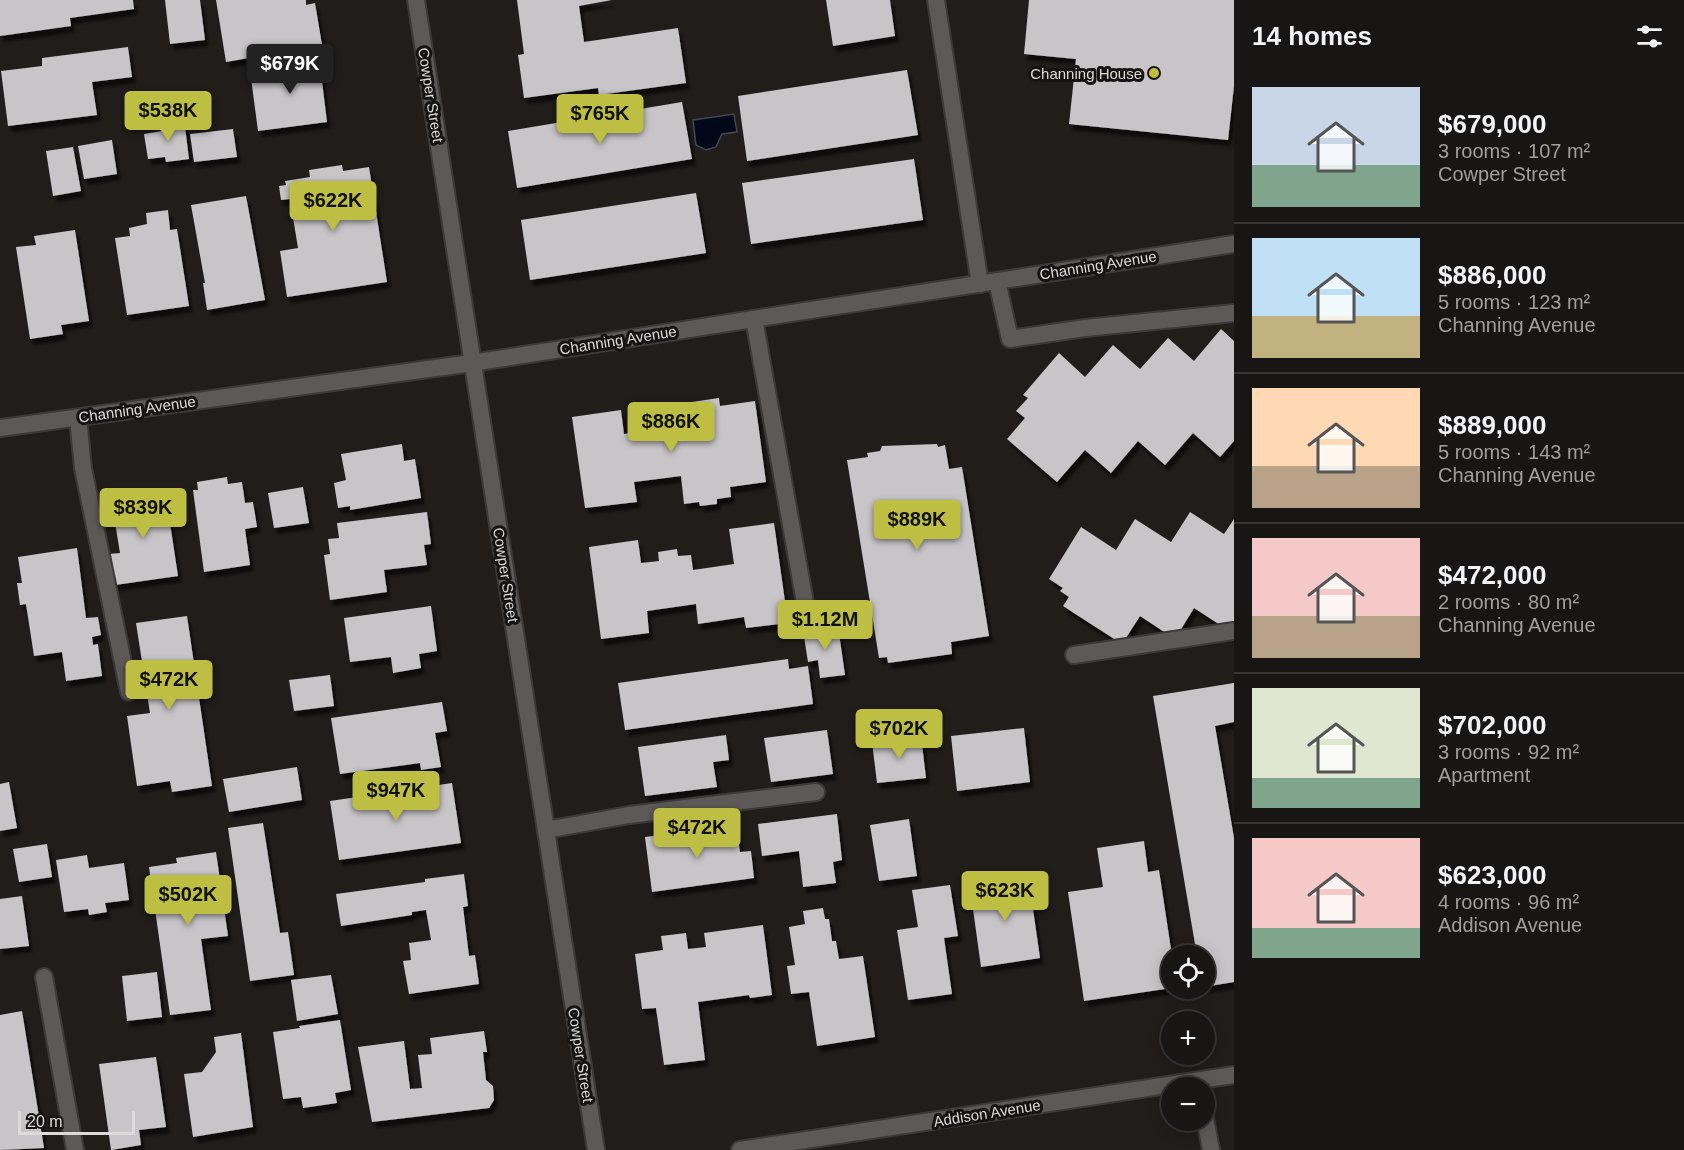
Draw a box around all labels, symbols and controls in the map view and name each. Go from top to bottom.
icon: filters [1633,20,1666,53]
text: 14 homes [1252,21,1372,51]
pin: $679K [248,44,332,95]
street label: Cowper Street [415,46,447,144]
text: $679K [261,52,319,74]
place label: Channing House [1030,65,1142,82]
marker: Channing House [1147,66,1161,80]
pin: $538K [126,91,210,142]
pin: $765K [558,94,642,145]
text: $538K [139,99,197,121]
text: $765K [571,102,629,124]
text: $679,000 [1438,109,1546,139]
icon: home [1300,111,1372,183]
text: 3 rooms · 107 m² [1438,140,1590,162]
text: Cowper Street [1438,163,1566,185]
pin: $622K [291,181,375,232]
text: $622K [304,189,362,211]
street label: Channing Avenue [1038,247,1158,283]
text: $886,000 [1438,260,1546,290]
icon: home [1300,262,1372,334]
text: 5 rooms · 123 m² [1438,291,1590,313]
text: Channing Avenue [1438,314,1596,336]
street label: Channing Avenue [558,322,678,358]
street label: Channing Avenue [77,392,197,426]
pin: $886K [629,402,713,453]
text: $886K [642,410,700,432]
text: $889,000 [1438,410,1546,440]
icon: home [1300,412,1372,484]
text: 5 rooms · 143 m² [1438,441,1590,463]
text: Channing Avenue [1438,464,1596,486]
pin: $839K [101,488,185,539]
text: $839K [114,496,172,518]
pin: $889K [875,500,959,551]
text: $889K [888,508,946,530]
street label: Cowper Street [490,526,522,624]
text: $472,000 [1438,560,1546,590]
icon: home [1300,562,1372,634]
text: 2 rooms · 80 m² [1438,591,1579,613]
pin: $1.12M [776,600,874,651]
text: $1.12M [792,608,858,630]
text: Channing Avenue [1438,614,1596,636]
pin: $472K [127,660,211,711]
text: $472K [140,668,198,690]
pin: $702K [857,709,941,760]
text: $702,000 [1438,710,1546,740]
icon: home [1300,712,1372,784]
text: $702K [870,717,928,739]
text: 3 rooms · 92 m² [1438,741,1579,763]
text: Apartment [1438,764,1530,786]
pin: $947K [354,771,438,822]
text: $947K [367,779,425,801]
pin: $472K [655,808,739,859]
text: $472K [668,816,726,838]
text: $623,000 [1438,860,1546,890]
icon: home [1300,862,1372,934]
pin: $623K [963,871,1047,922]
pin: $502K [146,875,230,926]
text: $623K [976,879,1034,901]
text: $502K [159,883,217,905]
text: 4 rooms · 96 m² [1438,891,1579,913]
text: Addison Avenue [1438,914,1582,936]
map controls [1161,945,1215,1131]
button: locate [1161,945,1215,999]
street label: Cowper Street [565,1006,597,1104]
button: + [1161,1011,1215,1065]
button: − [1161,1077,1215,1131]
street label: Addison Avenue [932,1096,1042,1130]
scale bar [18,1108,135,1136]
text: 20 m [27,1113,63,1130]

